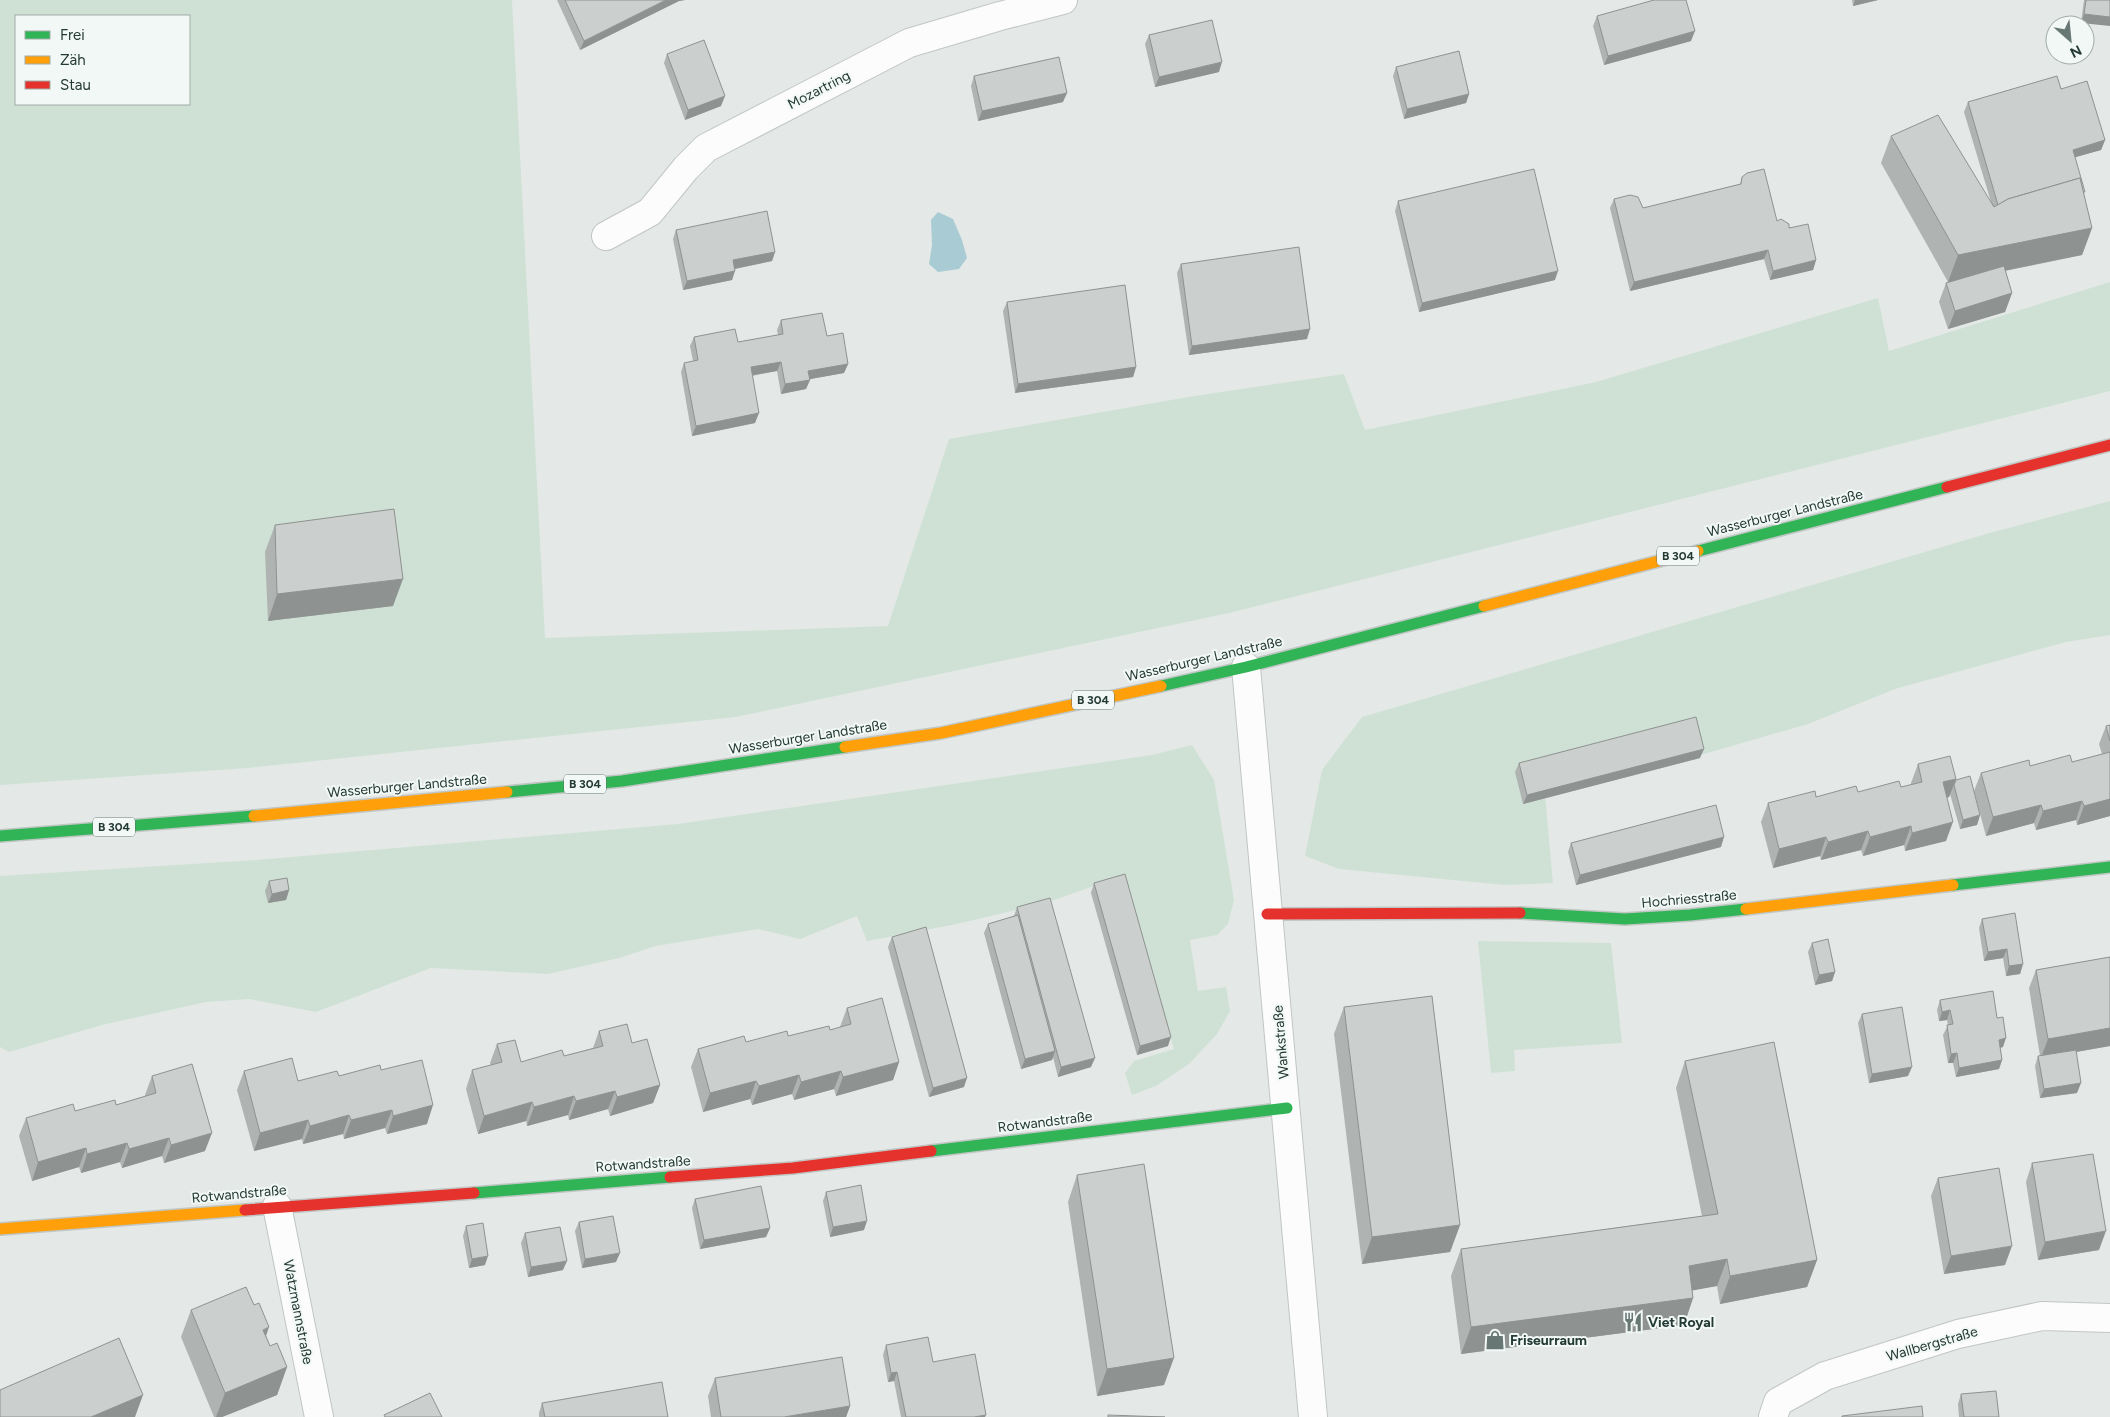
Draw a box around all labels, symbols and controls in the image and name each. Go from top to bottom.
legend [15,15,190,105]
north arrow [2045,15,2095,65]
text: Frei [60,26,85,44]
text: N [2067,41,2084,61]
text: Zäh [60,51,86,69]
street label: Mozartring [785,67,853,113]
text: Stau [60,76,91,94]
street label: Wasserburger Landstraße [1705,485,1865,541]
road number: B 304 [1657,546,1699,566]
street label: Wasserburger Landstraße [1124,633,1284,685]
road number: B 304 [1072,690,1114,710]
street label: Wasserburger Landstraße [728,716,889,758]
street label: Wasserburger Landstraße [327,771,488,801]
road number: B 304 [564,774,606,794]
road number: B 304 [93,818,135,836]
street label: Hochriesstraße [1641,886,1738,912]
street label: Wankstraße [1269,1004,1293,1080]
street label: Rotwandstraße [997,1108,1094,1136]
street label: Rotwandstraße [595,1152,692,1176]
street label: Rotwandstraße [191,1181,288,1207]
street label: Watzmannstraße [280,1258,317,1366]
restaurant icon: Viet Royal [1622,1311,1644,1333]
place label: Viet Royal [1648,1314,1714,1331]
street label: Wallbergstraße [1884,1323,1980,1365]
shop icon: Friseurraum [1484,1329,1506,1351]
place label: Friseurraum [1510,1332,1587,1349]

